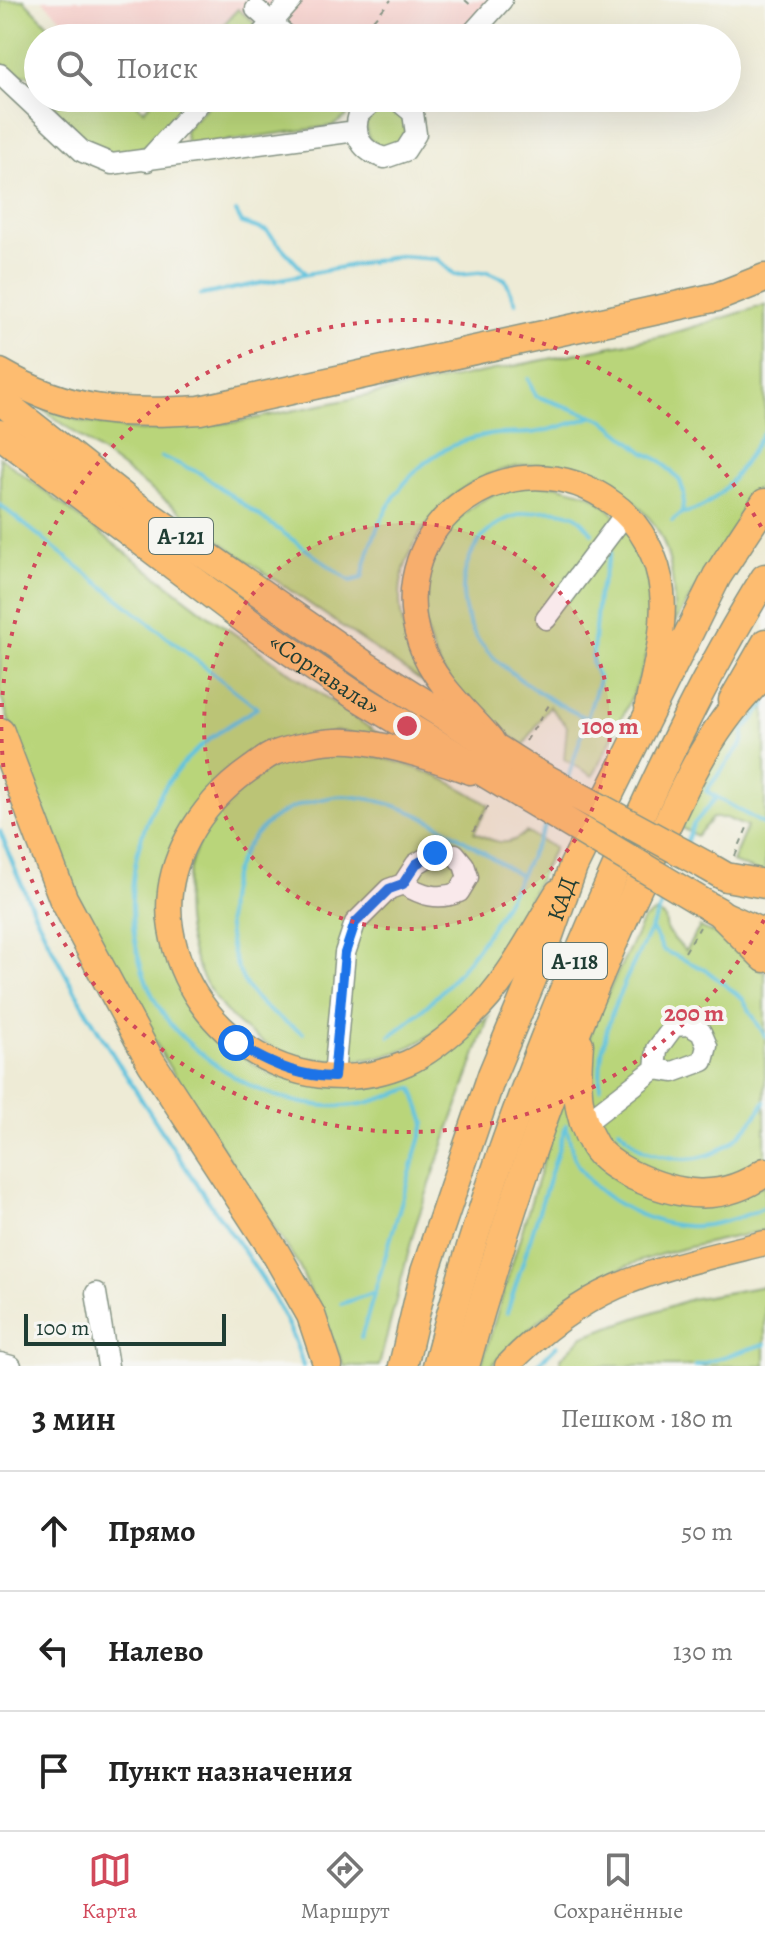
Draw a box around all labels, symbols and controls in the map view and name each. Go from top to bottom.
search box [24,24,741,112]
icon: search [52,46,96,90]
text: Поиск [116,48,198,88]
road number: А-121 [149,518,213,554]
street label: «Сортавала» [263,625,386,722]
text: 100 m [581,710,639,742]
centre of rings [393,712,421,740]
route end [417,835,453,871]
street label: КАД [539,873,584,925]
road number: А-118 [543,943,607,979]
text: 200 m [664,997,724,1029]
route start [218,1025,254,1061]
scale bar [24,1310,226,1346]
text: 100 m [36,1313,90,1343]
text: 3 мин [32,1395,116,1442]
text: Пешком · 180 m [561,1401,733,1436]
icon: ahead [32,1509,76,1553]
text: Прямо [108,1511,195,1551]
text: 50 m [681,1514,733,1549]
icon: left [32,1629,76,1673]
text: Налево [108,1631,203,1671]
text: 130 m [673,1634,733,1669]
icon: arrive [32,1749,76,1793]
text: Пункт назначения [108,1751,353,1791]
tab: Карта [82,1848,137,1926]
tab: Маршрут [301,1848,390,1926]
tab: Сохранённые [553,1848,683,1926]

